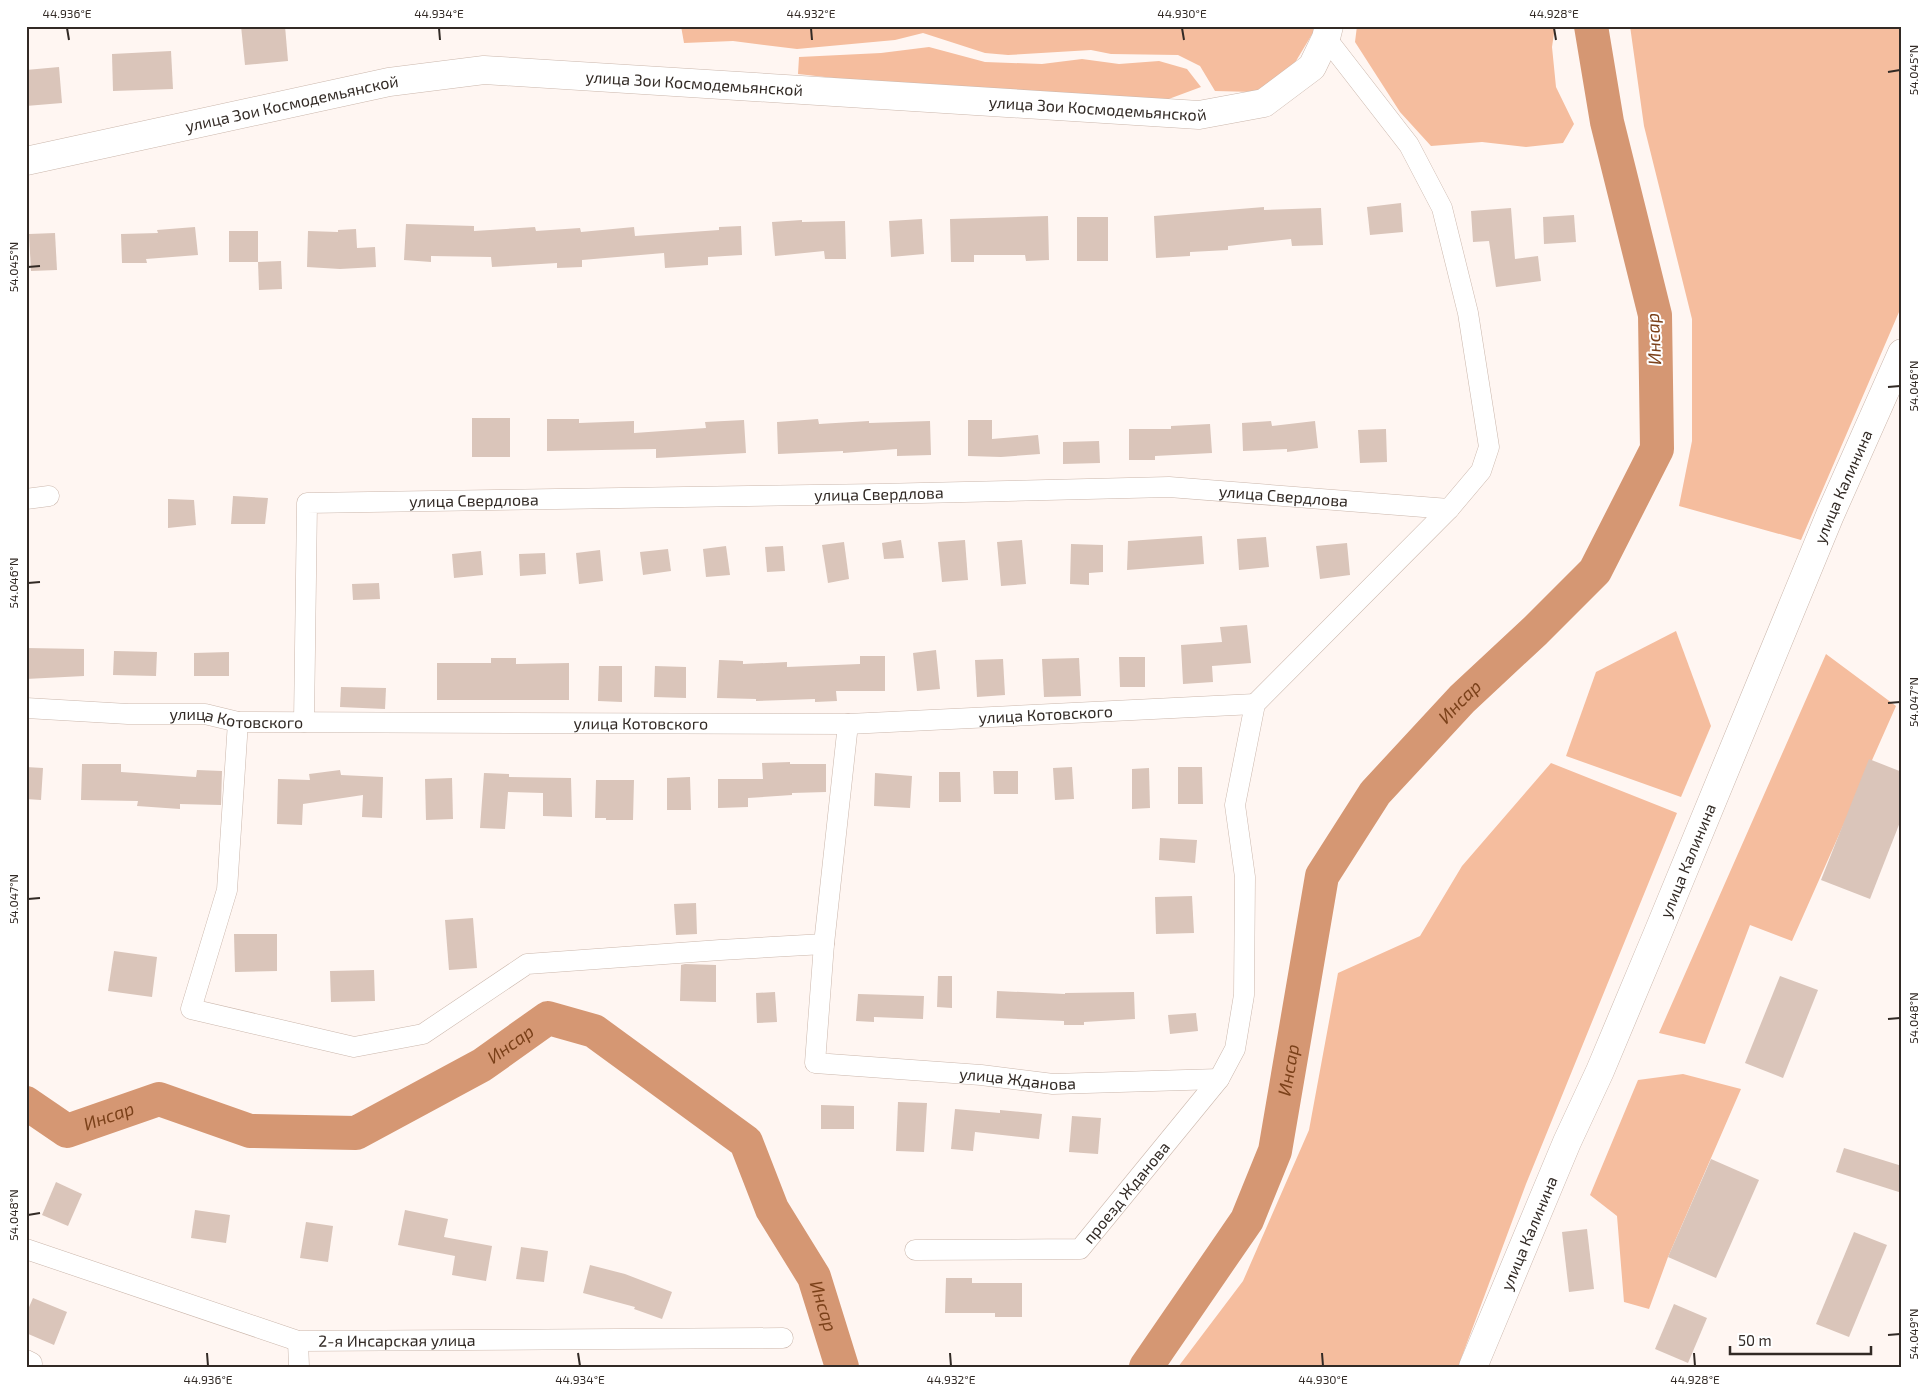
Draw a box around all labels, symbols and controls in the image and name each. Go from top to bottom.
text: 44.936°E [43,6,92,20]
text: 44.934°E [414,6,464,20]
text: 44.932°E [787,6,836,20]
text: 44.930°E [1157,6,1207,20]
text: 44.928°E [1529,6,1579,20]
text: 54.045°N [1906,45,1920,95]
street label: улица Зои Космодемьянской [585,66,804,99]
street label: улица Зои Космодемьянской [183,71,399,136]
street label: улица Зои Космодемьянской [988,92,1208,124]
text: 54.045°N [6,242,20,292]
water label: Инсар [1641,312,1665,366]
text: 54.046°N [1906,361,1920,411]
street label: улица Калинина [1809,427,1876,546]
street label: улица Свердлова [1218,481,1349,510]
street label: улица Свердлова [814,482,944,505]
street label: улица Свердлова [409,489,539,511]
text: 54.046°N [6,558,20,608]
water label: Инсар [1433,675,1485,727]
text: 54.047°N [1906,677,1920,727]
street label: улица Котовского [978,701,1113,728]
street label: улица Котовского [170,704,303,731]
street label: улица Котовского [574,713,708,733]
street label: улица Калинина [1655,800,1719,921]
text: 54.047°N [6,874,20,924]
text: 54.048°N [1906,992,1920,1044]
water label: Инсар [482,1020,538,1068]
water label: Инсар [1273,1042,1303,1097]
street label: улица Жданова [959,1063,1076,1093]
water label: Инсар [80,1097,137,1134]
street label: проезд Жданова [1079,1137,1173,1247]
street label: улица Калинина [1496,1173,1561,1293]
text: 54.048°N [6,1189,20,1241]
water label: Инсар [806,1278,842,1334]
text: 54.049°N [1906,1309,1920,1359]
scale bar [1730,1323,1872,1355]
street label: 2-я Инсарская улица [318,1330,476,1350]
text: 50 m [1738,1331,1772,1349]
text: 44.936°E [184,1372,233,1386]
text: 44.934°E [555,1372,605,1386]
text: 44.932°E [927,1372,976,1386]
text: 44.930°E [1298,1372,1348,1386]
text: 44.928°E [1670,1372,1720,1386]

